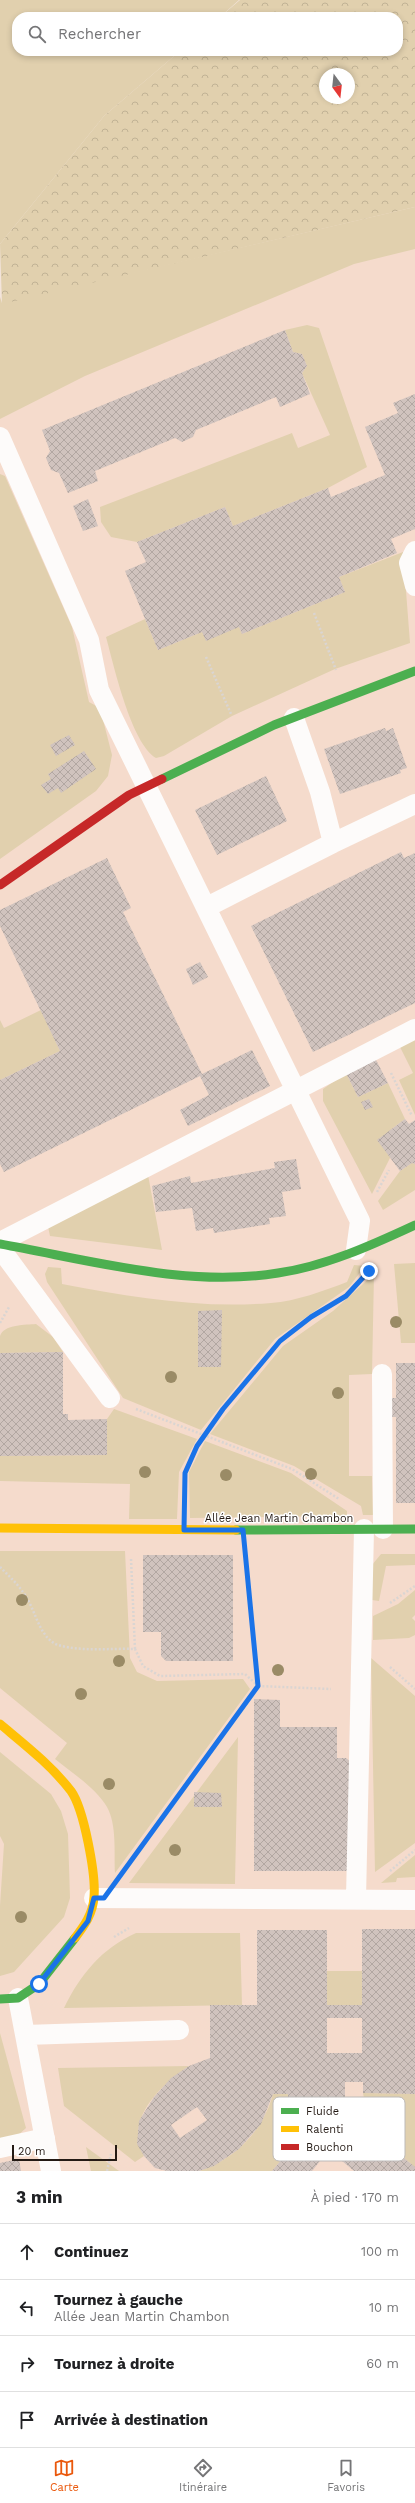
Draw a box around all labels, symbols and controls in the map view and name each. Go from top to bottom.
search box [12,12,403,56]
icon: search [26,23,48,45]
text: Rechercher [58,25,141,43]
north arrow [319,68,355,104]
route end [360,1262,378,1280]
street label: Allée Jean Martin Chambon [205,1512,353,1525]
route start [30,1975,48,1993]
legend [273,2097,405,2161]
text: Fluide [306,2105,339,2118]
text: Ralenti [306,2123,344,2136]
text: Bouchon [306,2141,353,2154]
scale bar [12,2143,117,2162]
text: 20 m [18,2145,46,2158]
text: 3 min [16,2187,62,2207]
text: À pied · 170 m [311,2190,399,2205]
icon: ahead [16,2241,38,2263]
text: Continuez [54,2243,128,2261]
text: 100 m [361,2244,399,2259]
text: Tournez à gauche [54,2291,183,2309]
icon: left [16,2297,38,2319]
text: 10 m [369,2300,399,2315]
text: Allée Jean Martin Chambon [54,2309,230,2324]
icon: right [16,2353,38,2375]
text: Tournez à droite [54,2355,174,2373]
text: 60 m [366,2356,399,2371]
icon: arrive [16,2409,38,2431]
text: Arrivée à destination [54,2411,208,2429]
tab: Carte [50,2457,79,2494]
tab: Itinéraire [179,2457,227,2494]
tab: Favoris [327,2457,365,2494]

